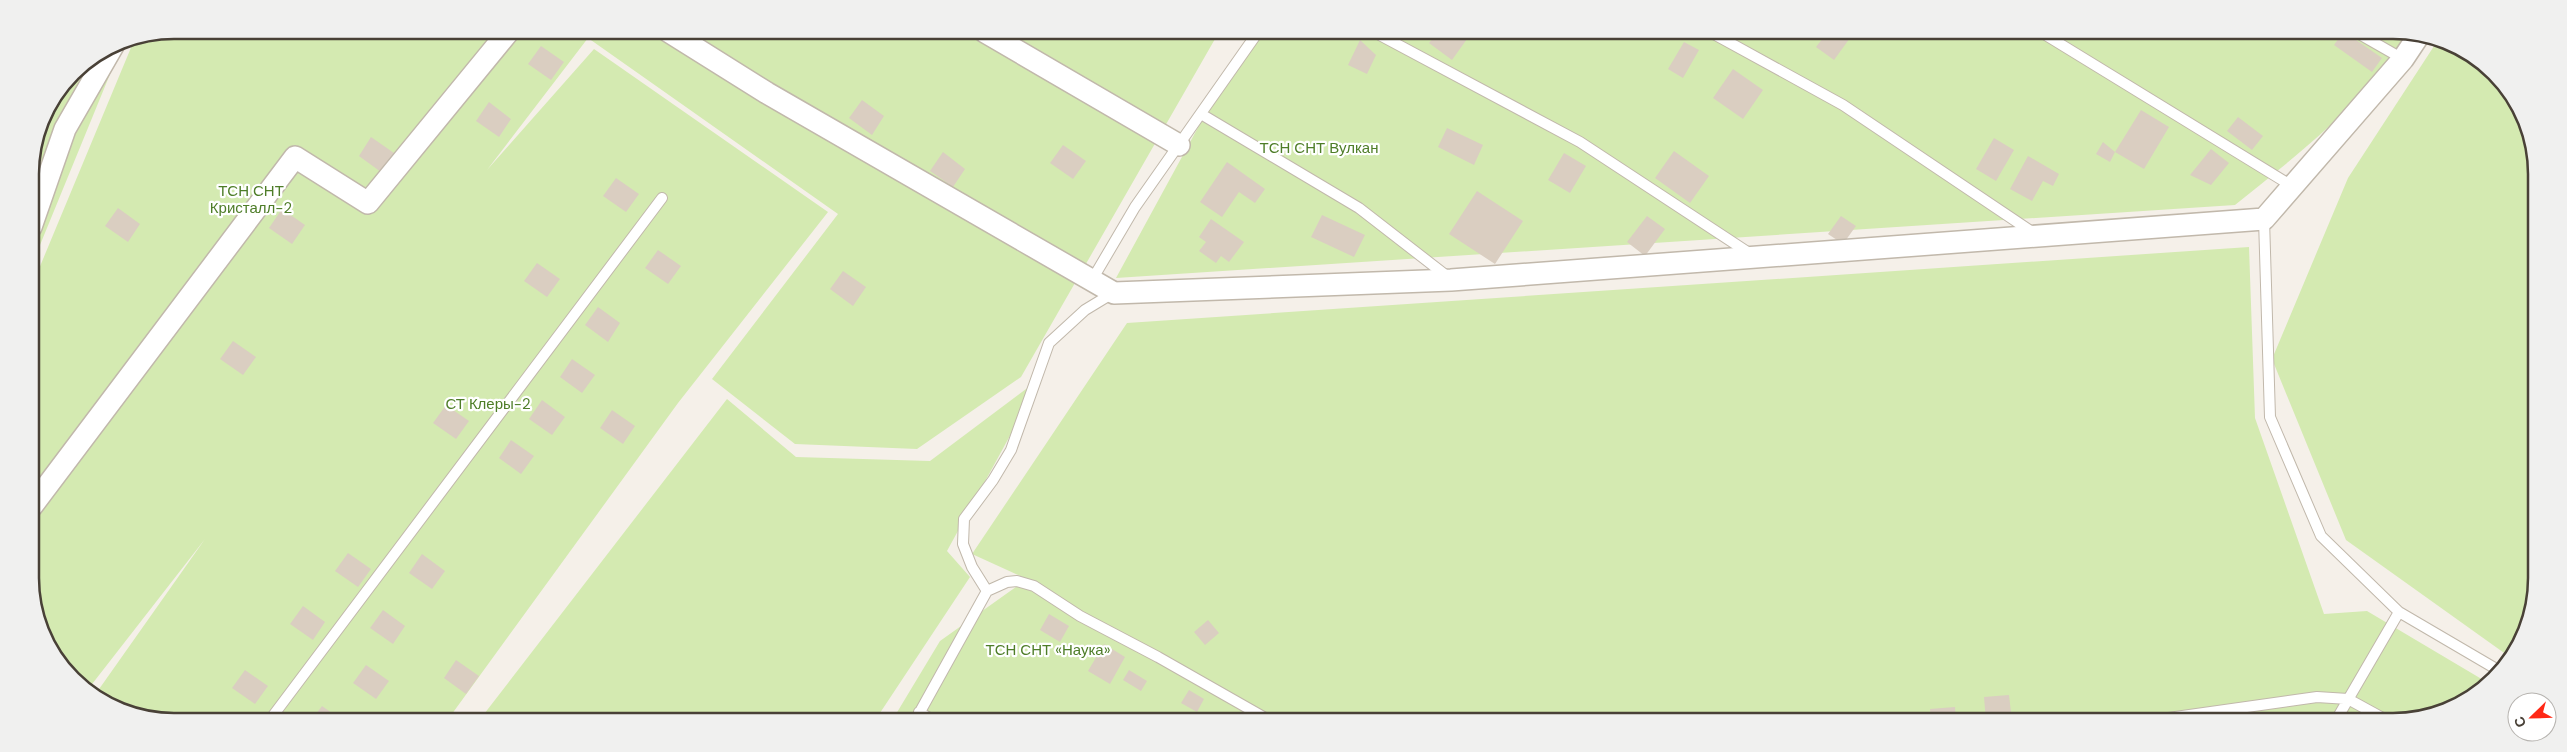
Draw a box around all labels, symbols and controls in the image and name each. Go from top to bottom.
park label: ТСН СНТ Вулкан [1260,138,1378,158]
park label: ТСН СНТ Кристалл-2 [210,181,292,218]
park label: СТ Клеры-2 [445,394,531,414]
park label: ТСН СНТ «Наука» [986,640,1111,660]
north arrow [2507,692,2557,742]
text: С [2510,714,2530,730]

